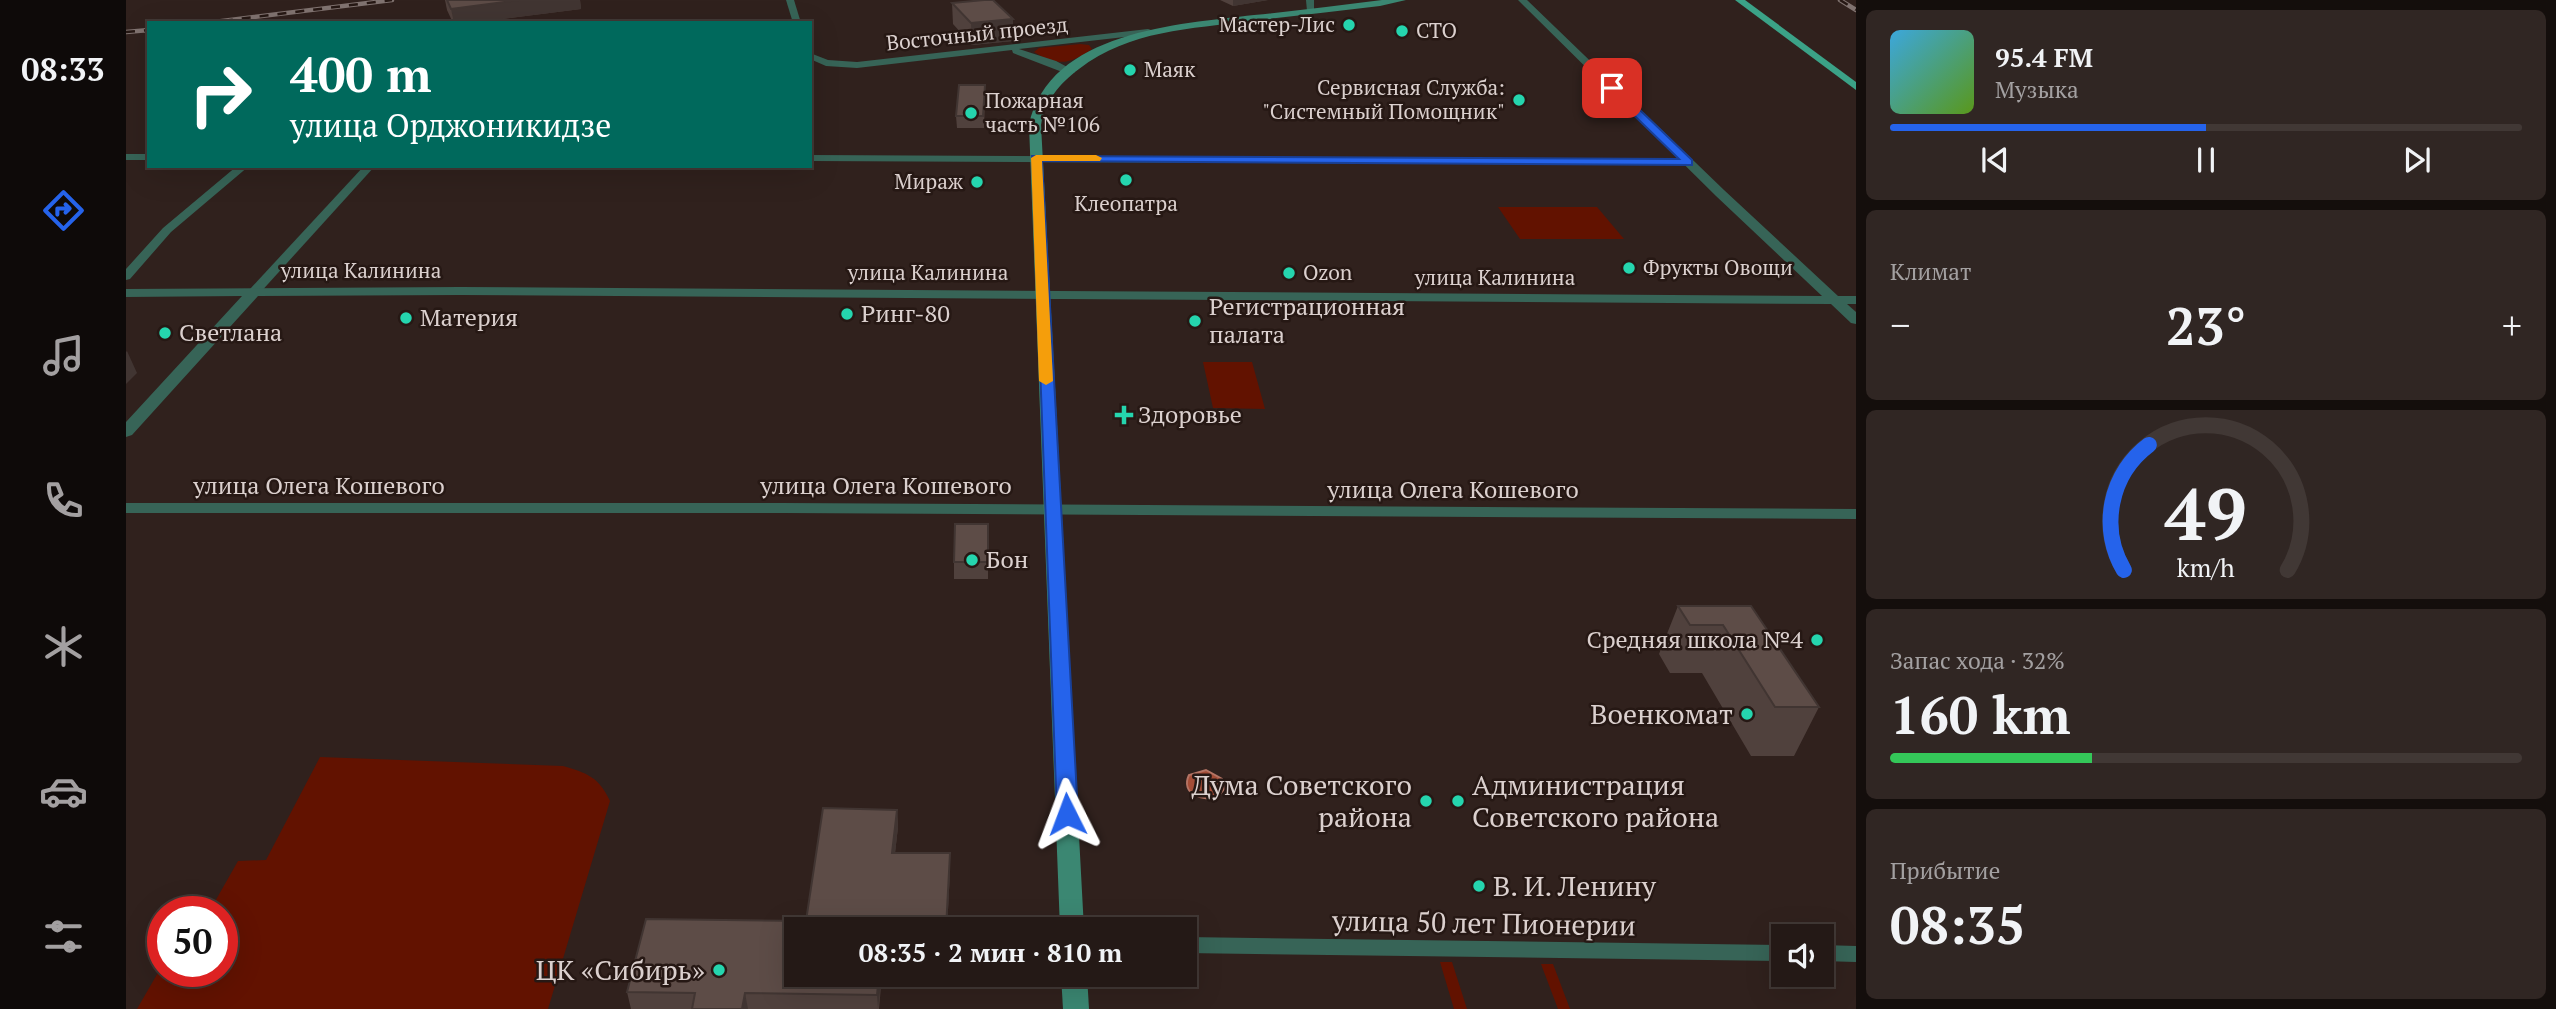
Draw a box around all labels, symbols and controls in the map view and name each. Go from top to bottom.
street label: Восточный проезд [885,10,1069,56]
place label: Мастер-Лис [1219,10,1335,38]
place label: СТО [1416,16,1457,44]
marker: Мастер-Лис [1341,17,1357,33]
marker: СТО [1394,23,1410,39]
text: 95.4 FM [1995,40,2093,74]
text: 400 m [290,41,432,106]
text: 08:33 [21,48,105,90]
icon: right [175,49,266,140]
place label: Маяк [1144,55,1196,83]
pin [1582,58,1642,118]
marker: Маяк [1122,62,1138,78]
icon: arrive [1593,69,1631,107]
place label: Сервисная Служба: "Системный Помощник" [1262,73,1505,125]
text: Музыка [1995,74,2079,105]
place label: Пожарная часть №106 [985,86,1100,138]
marker: Сервисная Служба: "Системный Помощник" [1511,92,1527,108]
text: улица Орджоникидзе [290,104,611,146]
marker: Пожарная часть №106 [963,105,979,121]
icon: previous [1976,141,2014,179]
icon: pause [2187,141,2225,179]
icon: next [2398,141,2436,179]
place label: Мираж [894,167,964,195]
marker: Клеопатра [1118,172,1134,188]
marker: Мираж [969,174,985,190]
icon: directions [39,186,88,235]
place label: Клеопатра [1074,189,1178,217]
place label: Фрукты Овощи [1643,253,1793,281]
street label: улица Калинина [280,256,442,284]
text: Климат [1890,256,1971,287]
street label: улица Калинина [847,258,1009,286]
place label: Ozon [1303,258,1353,286]
marker: Фрукты Овощи [1621,260,1637,276]
street label: улица Калинина [1414,263,1576,291]
marker: Ozon [1281,265,1297,281]
place label: Регистрационная палата [1209,290,1405,350]
text: 23° [2166,291,2246,360]
place label: Ринг-80 [861,297,950,329]
text: − [1890,300,1910,350]
text: + [2502,300,2522,350]
place label: Материя [420,301,518,333]
marker: Ринг-80 [839,306,855,322]
marker: Материя [398,310,414,326]
marker: Регистрационная палата [1187,313,1203,329]
place label: Светлана [179,316,282,348]
marker: Светлана [157,325,173,341]
icon: music [39,331,88,380]
place label: Здоровье [1138,398,1242,430]
marker: Здоровье [1116,407,1132,423]
text: 49 [2165,465,2247,562]
street label: улица Олега Кошевого [192,469,445,501]
street label: улица Олега Кошевого [759,469,1012,501]
street label: улица Олега Кошевого [1326,473,1579,505]
icon: phone [39,476,88,525]
place label: Бон [986,543,1028,575]
text: km/h [2177,551,2235,584]
marker: Бон [964,552,980,568]
icon: climate [39,622,88,671]
place label: Средняя школа №4 [1586,623,1803,655]
marker: Средняя школа №4 [1809,632,1825,648]
text: Запас хода · 32% [1890,645,2065,676]
text: 160 km [1890,680,2071,749]
place label: Военкомат [1590,695,1733,732]
marker: Военкомат [1739,706,1755,722]
place label: Дума Советского района [1191,766,1412,835]
place label: Администрация Советского района [1472,766,1719,835]
icon: car [39,767,88,816]
position arrow [1030,777,1104,851]
marker: Дума Советского района [1418,793,1434,809]
marker: Администрация Советского района [1450,793,1466,809]
text: Прибытие [1890,855,2000,886]
place label: В. И. Ленину [1493,867,1657,904]
marker: В. И. Ленину [1471,878,1487,894]
text: 08:35 [1890,890,2025,959]
speed limit sign: 50 [147,896,238,987]
street label: улица 50 лет Пионерии [1331,901,1636,944]
icon: filters [39,912,88,961]
map controls [1771,924,1834,987]
button: sound [1771,924,1834,987]
text: 08:35 · 2 мин · 810 m [859,935,1122,969]
place label: ЦК «Сибирь» [536,951,705,988]
marker: ЦК «Сибирь» [711,962,727,978]

